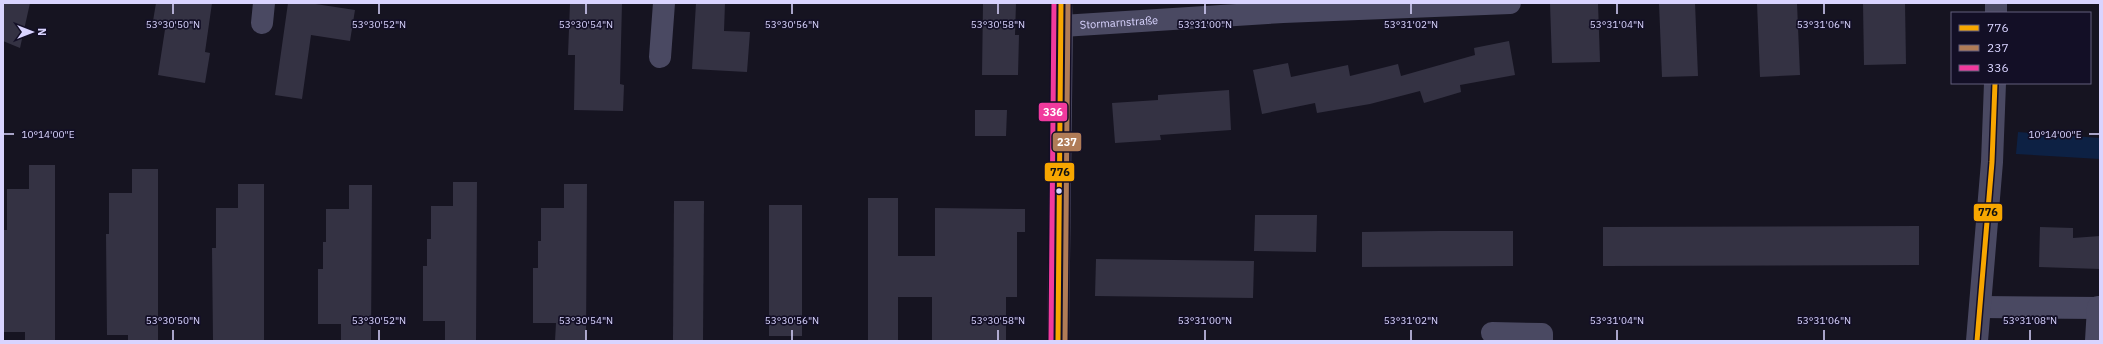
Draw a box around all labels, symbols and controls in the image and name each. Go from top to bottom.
north arrow [12,12,52,52]
legend [1951,12,2091,84]
street label: Stormarnstraße [1079,13,1158,32]
text: 53°30'50"N [146,18,200,31]
text: 53°30'52"N [352,18,406,31]
text: 53°30'54"N [559,18,613,31]
text: 53°30'56"N [765,18,819,31]
text: 53°30'58"N [971,18,1025,31]
text: 53°31'00"N [1178,18,1232,31]
text: 53°31'02"N [1384,18,1438,31]
text: 53°31'04"N [1590,18,1644,31]
text: 53°31'06"N [1797,18,1851,31]
text: 776 [1987,20,2009,35]
text: N [35,28,49,36]
text: 237 [1987,40,2009,55]
text: 336 [1987,60,2009,75]
line badge: 336 [1038,102,1068,122]
text: 336 [1043,105,1063,119]
text: 10°14'00"E [21,128,75,141]
text: 10°14'00"E [2028,128,2082,141]
line badge: 237 [1052,132,1082,152]
text: 237 [1057,135,1077,149]
line badge: 776 [1044,162,1075,182]
text: 776 [1050,165,1070,179]
unlabelled marker [1054,186,1064,196]
line badge: 776 [1973,203,2003,222]
text: 776 [1978,205,1998,219]
text: 53°30'50"N [146,314,200,327]
text: 53°30'52"N [352,314,406,327]
text: 53°30'54"N [559,314,613,327]
text: 53°30'56"N [765,314,819,327]
text: 53°30'58"N [971,314,1025,327]
text: 53°31'00"N [1178,314,1232,327]
text: 53°31'02"N [1384,314,1438,327]
text: 53°31'04"N [1590,314,1644,327]
text: 53°31'06"N [1797,314,1851,327]
text: 53°31'08"N [2003,314,2057,327]

